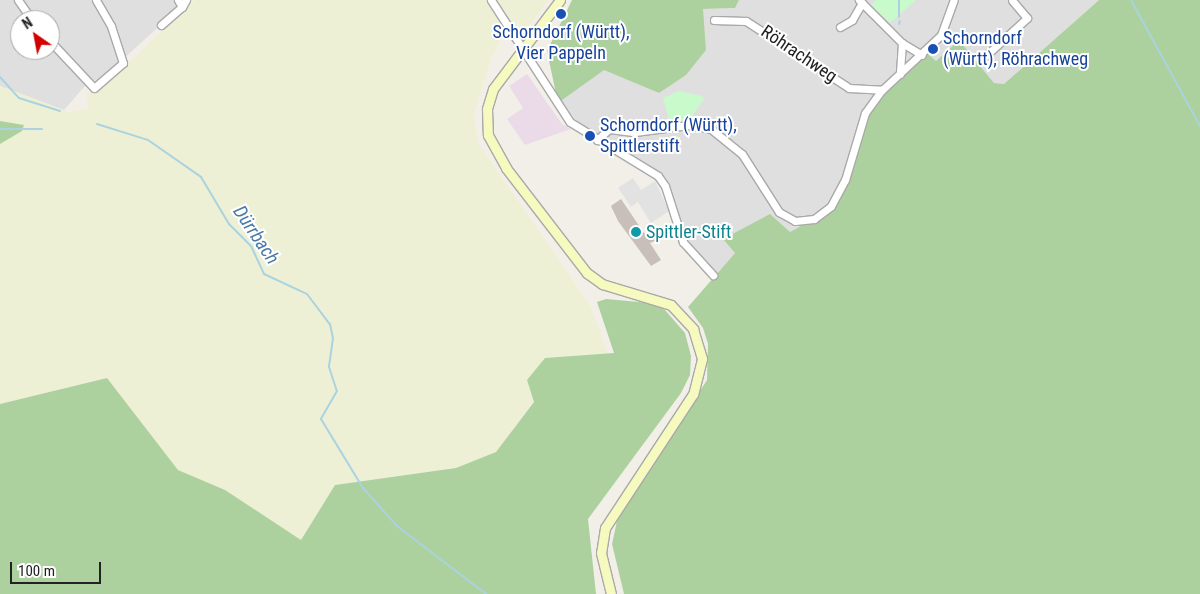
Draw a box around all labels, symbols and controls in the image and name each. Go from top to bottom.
marker: Schorndorf (Württ), Vier Pappeln [555,8,567,20]
north arrow [10,10,60,60]
text: N [19,14,35,32]
street label: Röhrachweg [757,21,841,87]
place label: Schorndorf (Württ), Vier Pappeln [493,22,629,64]
place label: Schorndorf (Württ), Röhrachweg [943,28,1088,70]
marker: Schorndorf (Württ), Röhrachweg [927,43,939,55]
place label: Schorndorf (Württ), Spittlerstift [600,115,737,158]
marker: Schorndorf (Württ), Spittlerstift [584,130,596,142]
water label: Dürrbach [228,201,284,269]
place label: Spittler-Stift [646,221,731,243]
marker: Spittler-Stift [630,226,642,238]
scale bar [12,552,104,584]
text: 100 m [18,562,55,580]

